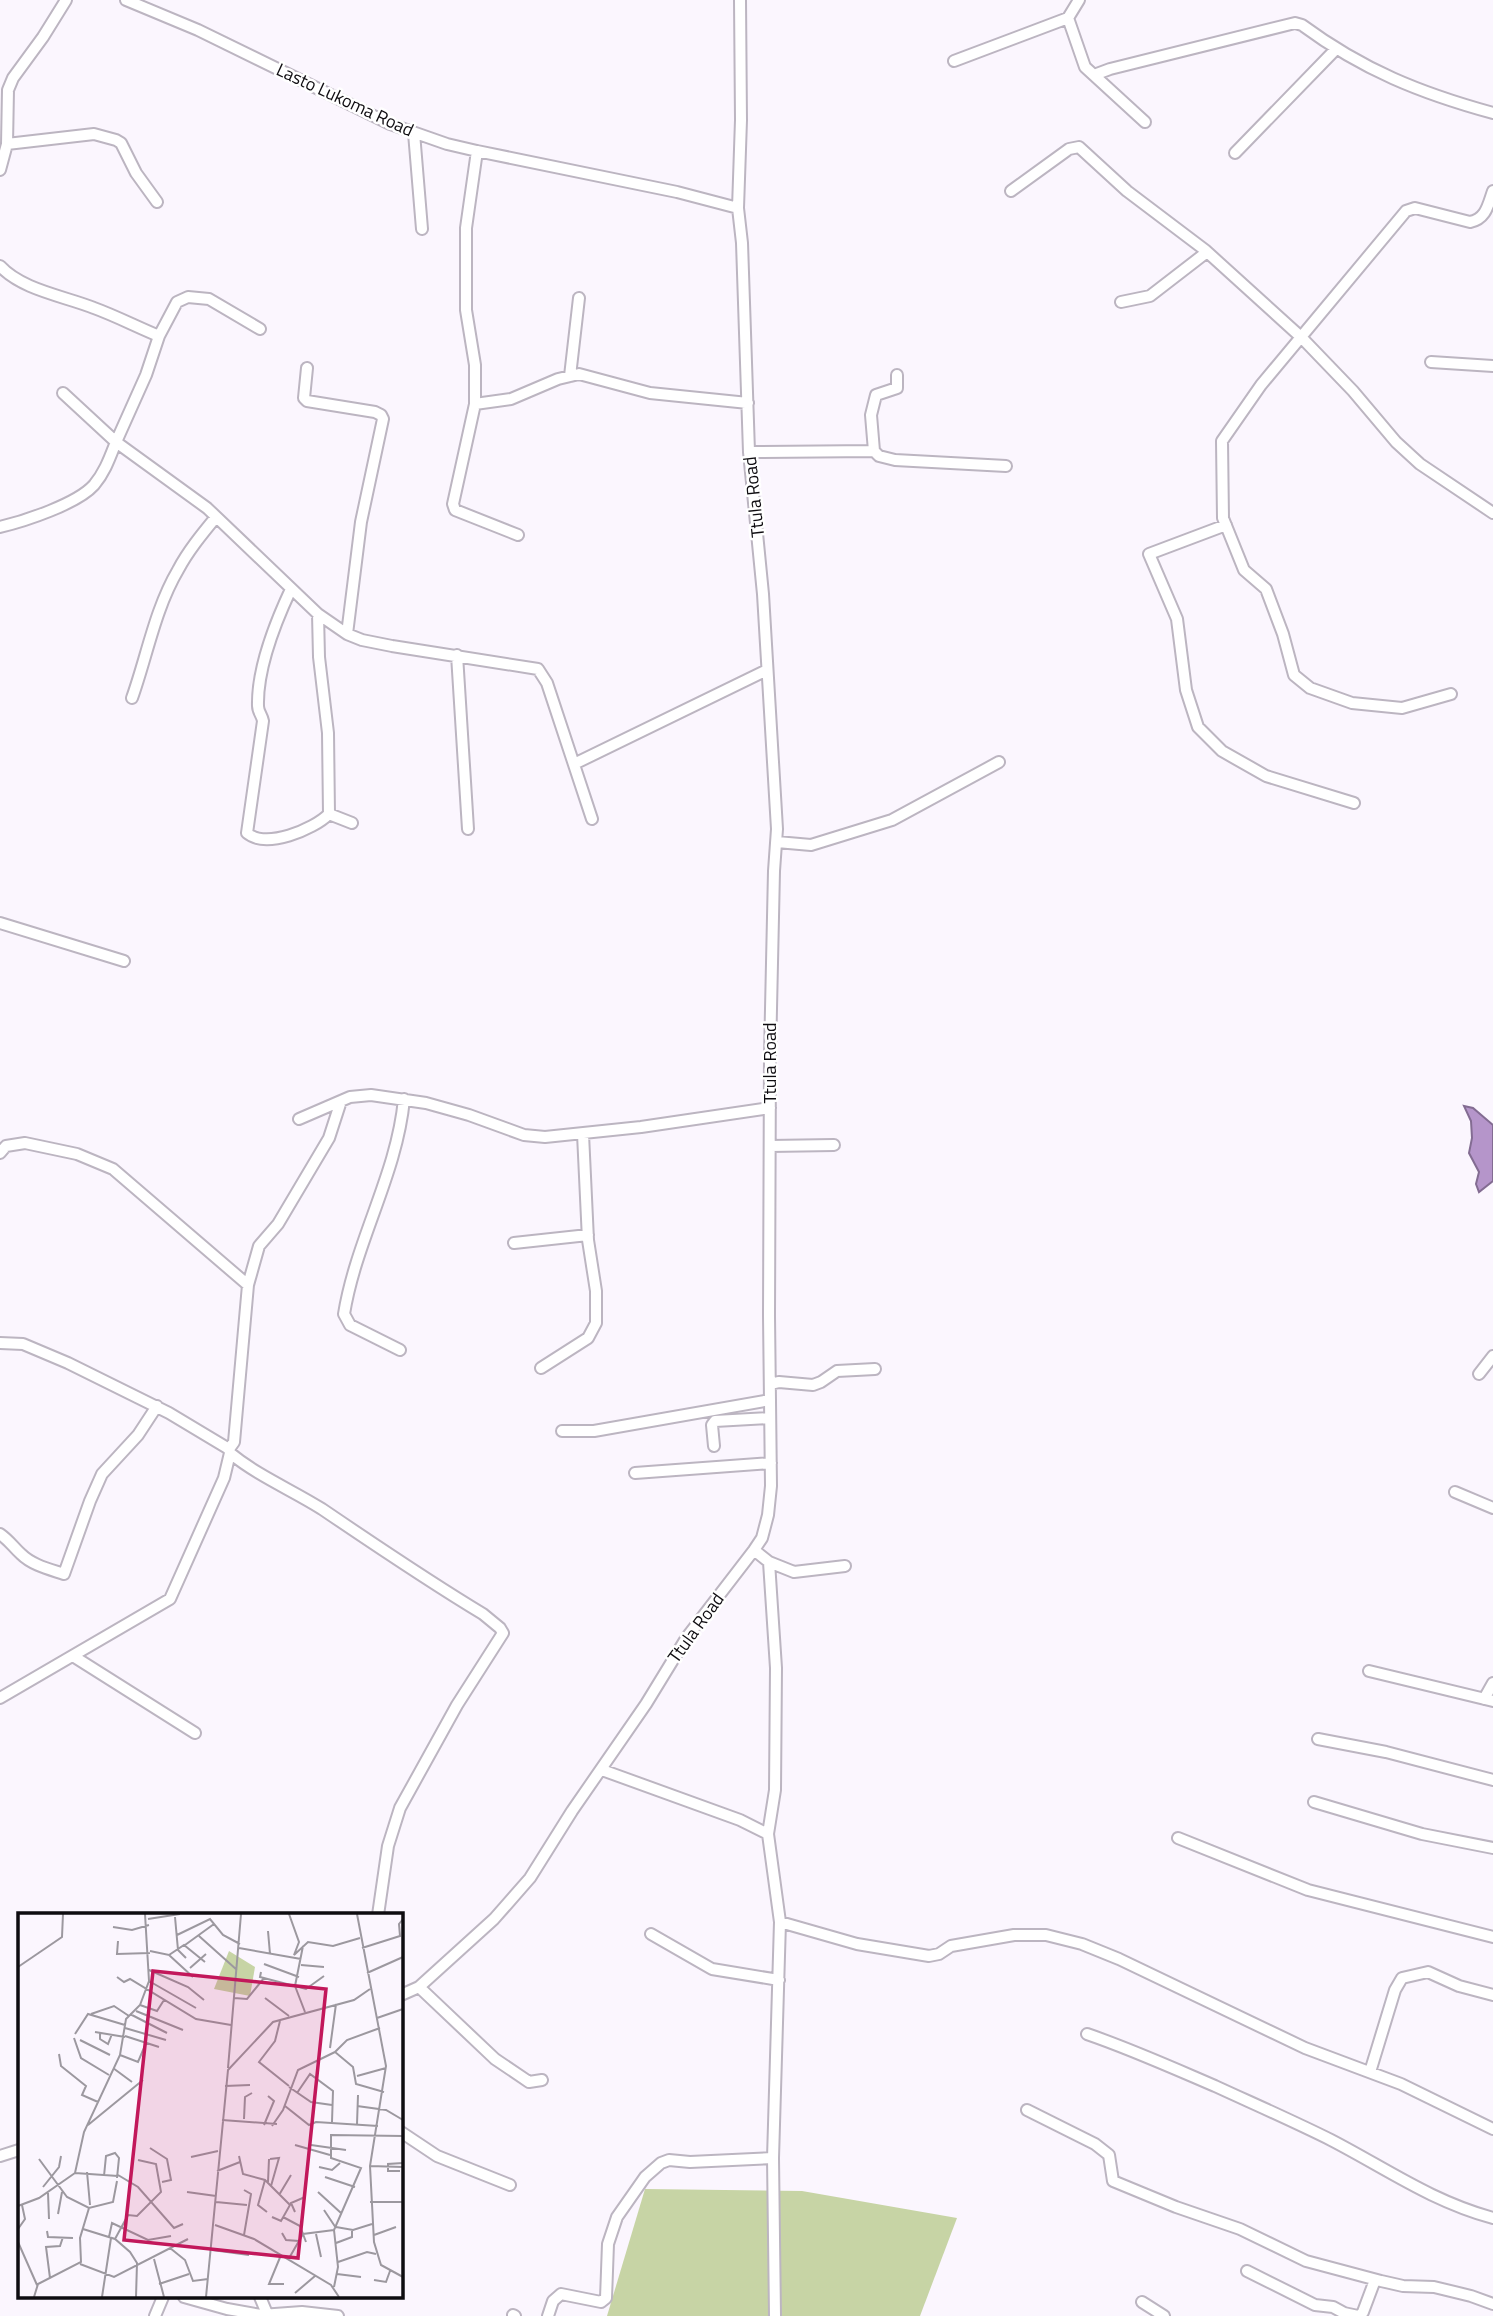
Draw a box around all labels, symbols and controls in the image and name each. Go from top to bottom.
street label: Lasto Lukoma Road [272,56,418,143]
street label: Ttula Road [736,455,771,539]
street label: Ttula Road [756,1023,783,1103]
street label: Ttula Road [661,1587,730,1668]
inset map [18,1913,402,2298]

